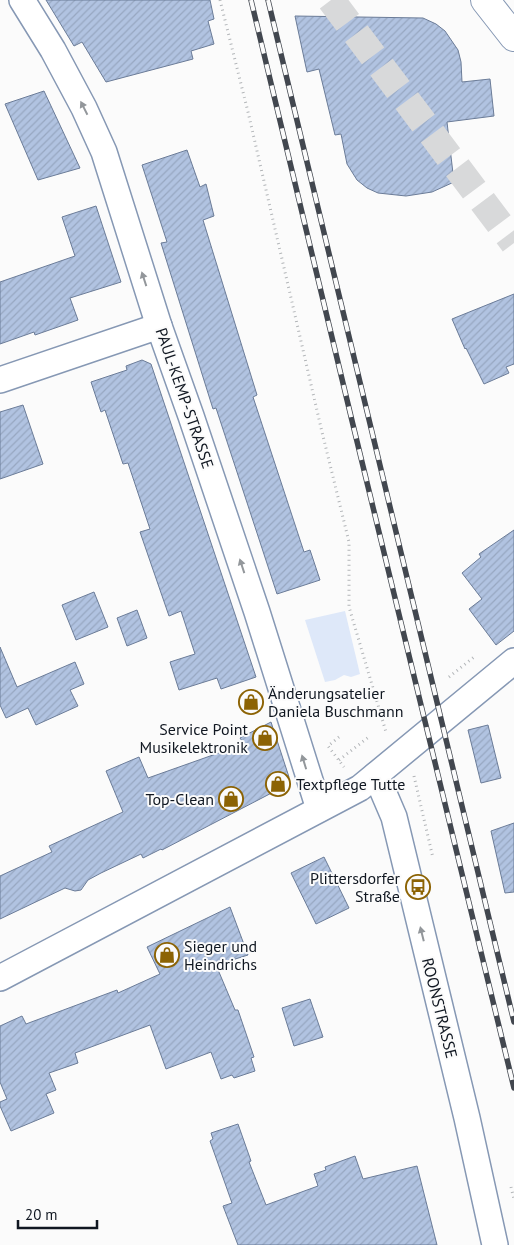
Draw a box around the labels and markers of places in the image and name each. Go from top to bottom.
place label: Änderungsatelier Daniela Buschmann [268,683,404,721]
shop icon: Änderungsatelier Daniela Buschmann [238,689,264,715]
place label: Service Point Musikelektronik [139,719,249,757]
shop icon: Service Point Musikelektronik [252,725,278,751]
shop icon: Textpflege Tutte [265,771,291,797]
place label: Textpflege Tutte [296,774,405,794]
shop icon: Top-Clean [218,786,244,812]
place label: Top-Clean [146,789,214,809]
place label: Plittersdorfer Straße [310,868,401,906]
bus stop icon: Plittersdorfer Straße [405,874,431,900]
place label: Sieger und Heindrichs [184,936,257,974]
shop icon: Sieger und Heindrichs [154,942,180,968]

